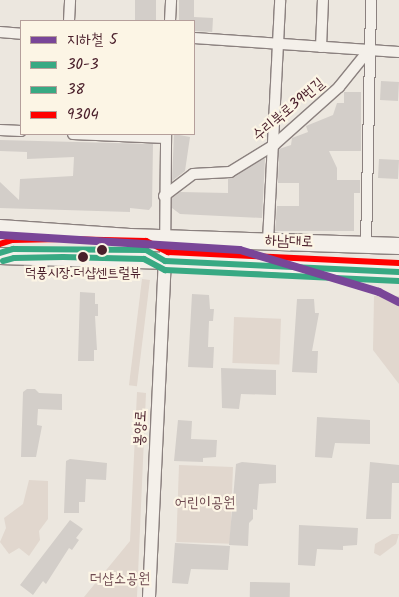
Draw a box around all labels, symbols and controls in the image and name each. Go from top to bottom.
legend [20,20,195,135]
text: 지하철 5 [67,28,117,52]
text: 30-3 [67,53,99,77]
street label: 수리북로39번길 [249,75,329,145]
text: 38 [67,78,85,102]
text: 9304 [67,103,99,127]
street label: 하남대로 [265,232,313,252]
unlabelled marker [97,245,107,255]
marker: 덕풍시장.더샵센트럴뷰 [78,252,88,262]
place label: 덕풍시장.더샵센트럴뷰 [25,265,141,281]
street label: 봉양로 [131,409,151,447]
park label: 어린이공원 [175,495,235,513]
park label: 더샵소공원 [90,571,150,589]

